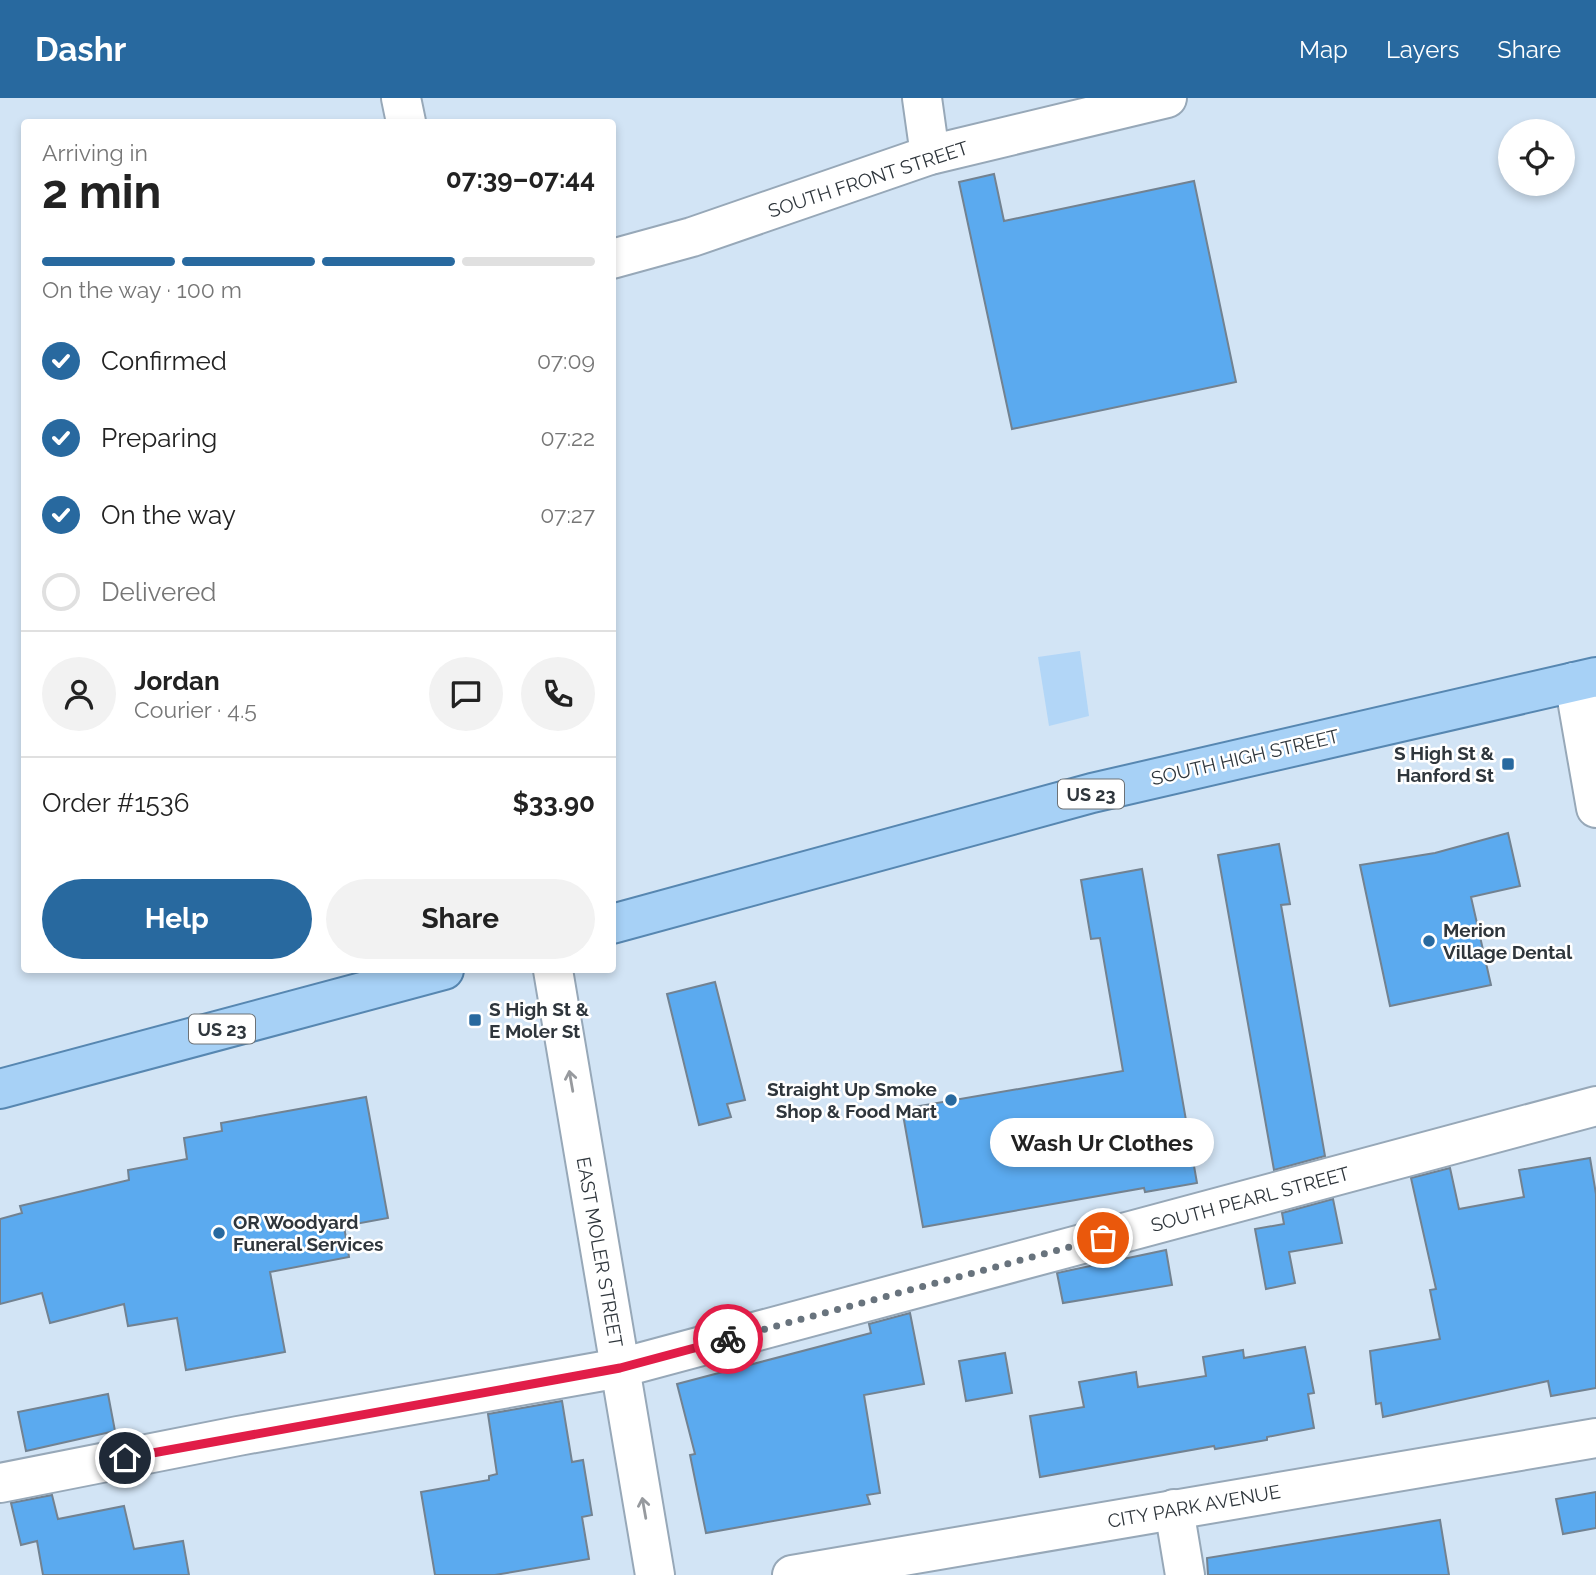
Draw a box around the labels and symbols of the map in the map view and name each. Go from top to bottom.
street label: SOUTH FRONT STREET [765,136,971,222]
street label: SOUTH HIGH STREET [1149,725,1341,789]
place label: S High St & Hanford St [1394,742,1495,786]
marker: S High St & Hanford St [1500,756,1516,772]
road number: US 23 [1058,780,1124,808]
place label: Merion Village Dental [1443,919,1573,963]
marker: Merion Village Dental [1421,933,1437,949]
place label: S High St & E Moler St [489,998,590,1042]
marker: S High St & E Moler St [467,1012,483,1028]
road number: US 23 [189,1014,255,1044]
one-way arrow [564,1070,578,1092]
place label: Straight Up Smoke Shop & Food Mart [767,1078,938,1122]
marker: Straight Up Smoke Shop & Food Mart [943,1092,959,1108]
callout: Wash Ur Clothes [991,1119,1215,1168]
street label: EAST MOLER STREET [572,1155,628,1349]
street label: SOUTH PEARL STREET [1148,1162,1352,1236]
pin [1073,1208,1133,1268]
place label: OR Woodyard Funeral Services [233,1211,383,1255]
marker: OR Woodyard Funeral Services [211,1225,227,1241]
courier [693,1304,763,1374]
pin [95,1428,155,1488]
street label: CITY PARK AVENUE [1106,1480,1282,1532]
one-way arrow [637,1497,650,1520]

